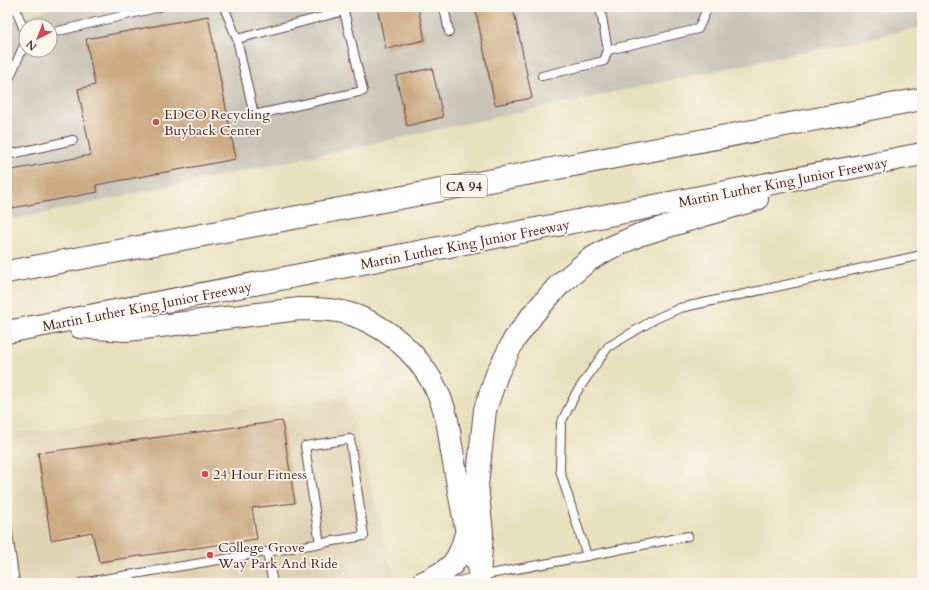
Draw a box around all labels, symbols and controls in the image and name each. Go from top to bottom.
north arrow [18,18,58,58]
text: N [23,36,40,54]
place label: EDCO Recycling Buyback Center [164,105,270,140]
marker: EDCO Recycling Buyback Center [151,117,161,127]
street label: Martin Luther King Junior Freeway [677,153,890,212]
road number: CA 94 [441,175,487,197]
street label: Martin Luther King Junior Freeway [359,215,572,274]
street label: Martin Luther King Junior Freeway [41,277,254,336]
place label: 24 Hour Fitness [213,465,307,484]
marker: 24 Hour Fitness [200,469,210,479]
place label: College Grove Way Park And Ride [217,538,338,573]
marker: College Grove Way Park And Ride [205,550,215,560]

